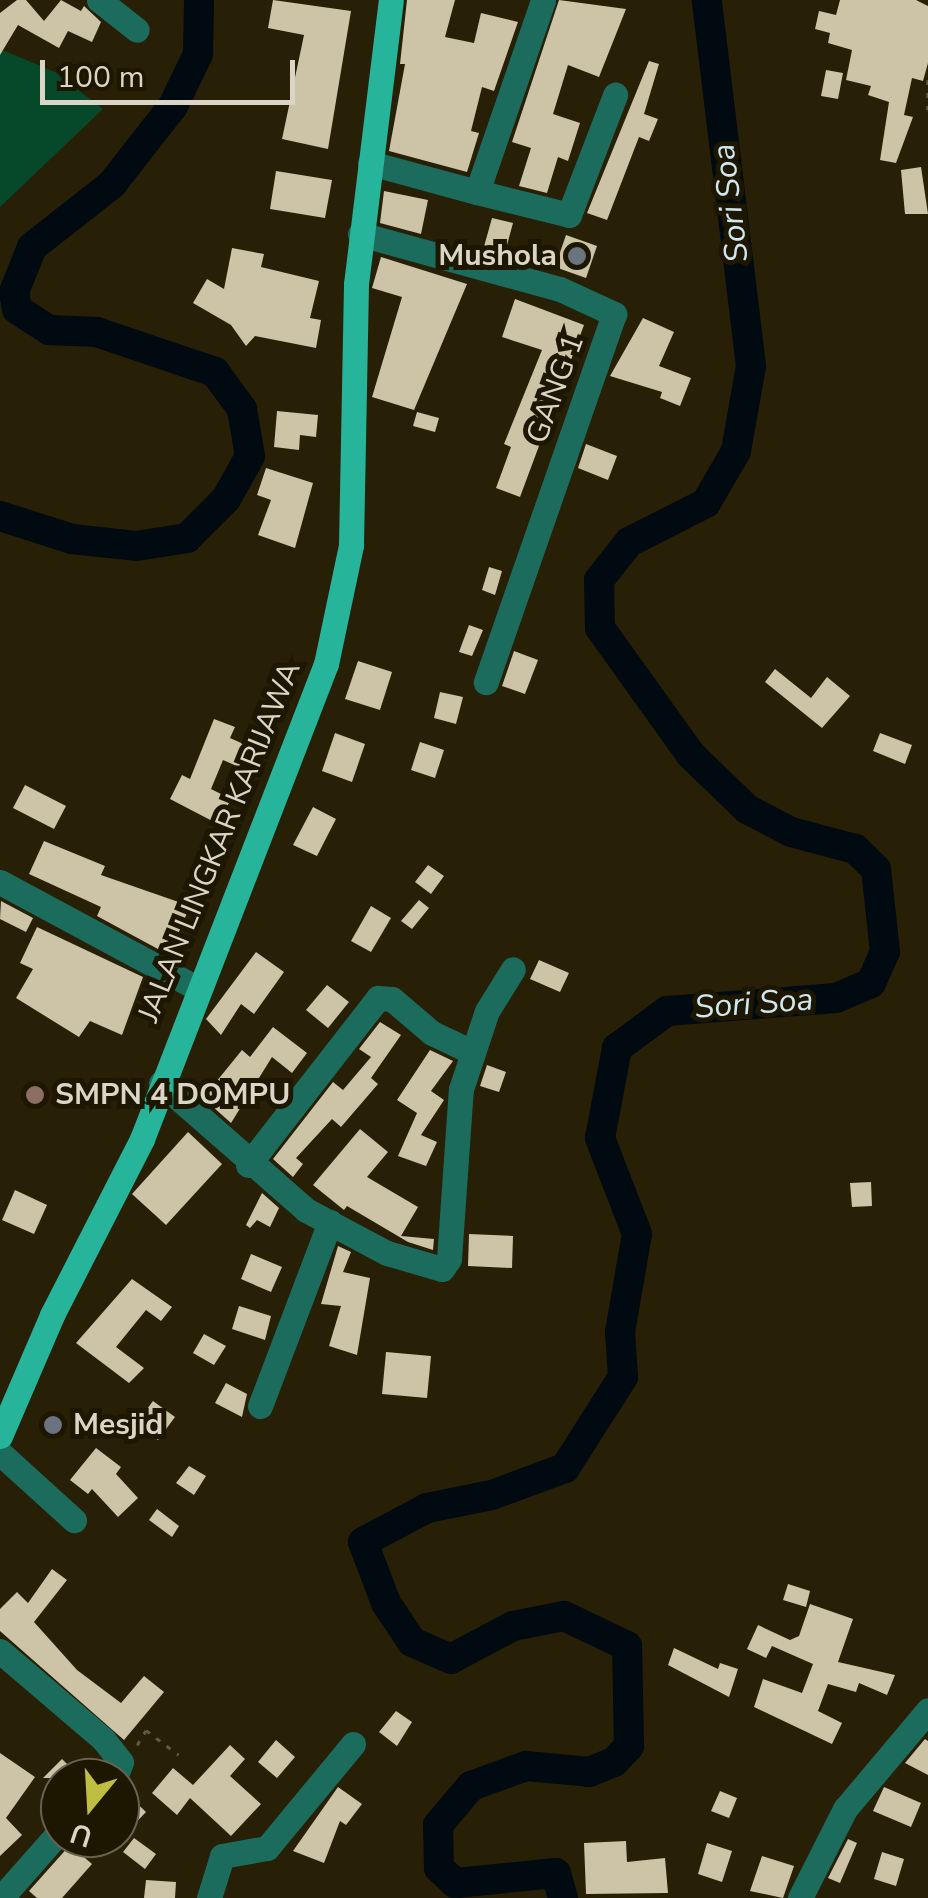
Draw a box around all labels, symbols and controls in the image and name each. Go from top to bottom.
scale bar [45,40,300,102]
text: 100 m [57,57,144,98]
water label: Sori Soa [705,142,757,264]
place label: Mushola [438,238,557,274]
marker: Mushola [566,245,588,267]
street label: GANG 1 [520,330,592,448]
street label: JALAN LINGKAR KARIJAWA [131,657,309,1027]
water label: Sori Soa [693,981,815,1027]
place label: SMPN 4 DOMPU [55,1077,290,1113]
marker: SMPN 4 DOMPU [24,1084,46,1106]
place label: Mesjid [73,1407,163,1443]
marker: Mesjid [42,1414,64,1436]
north arrow [40,1758,140,1858]
text: U [66,1813,97,1856]

